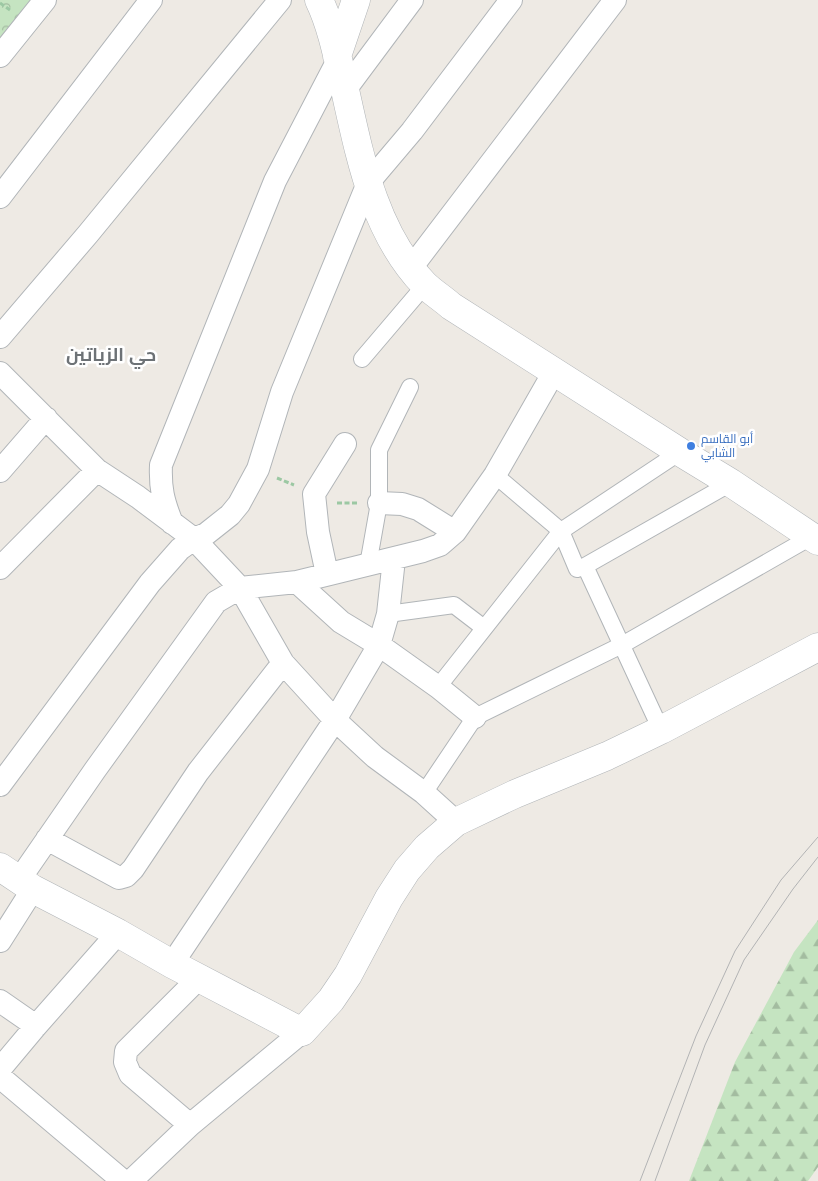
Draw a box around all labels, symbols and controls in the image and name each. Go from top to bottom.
district label: حي الزياتين [66,343,156,370]
place label: أبو القاسم الشابي [701,431,753,463]
marker: أبو القاسم الشابي [685,440,697,452]

